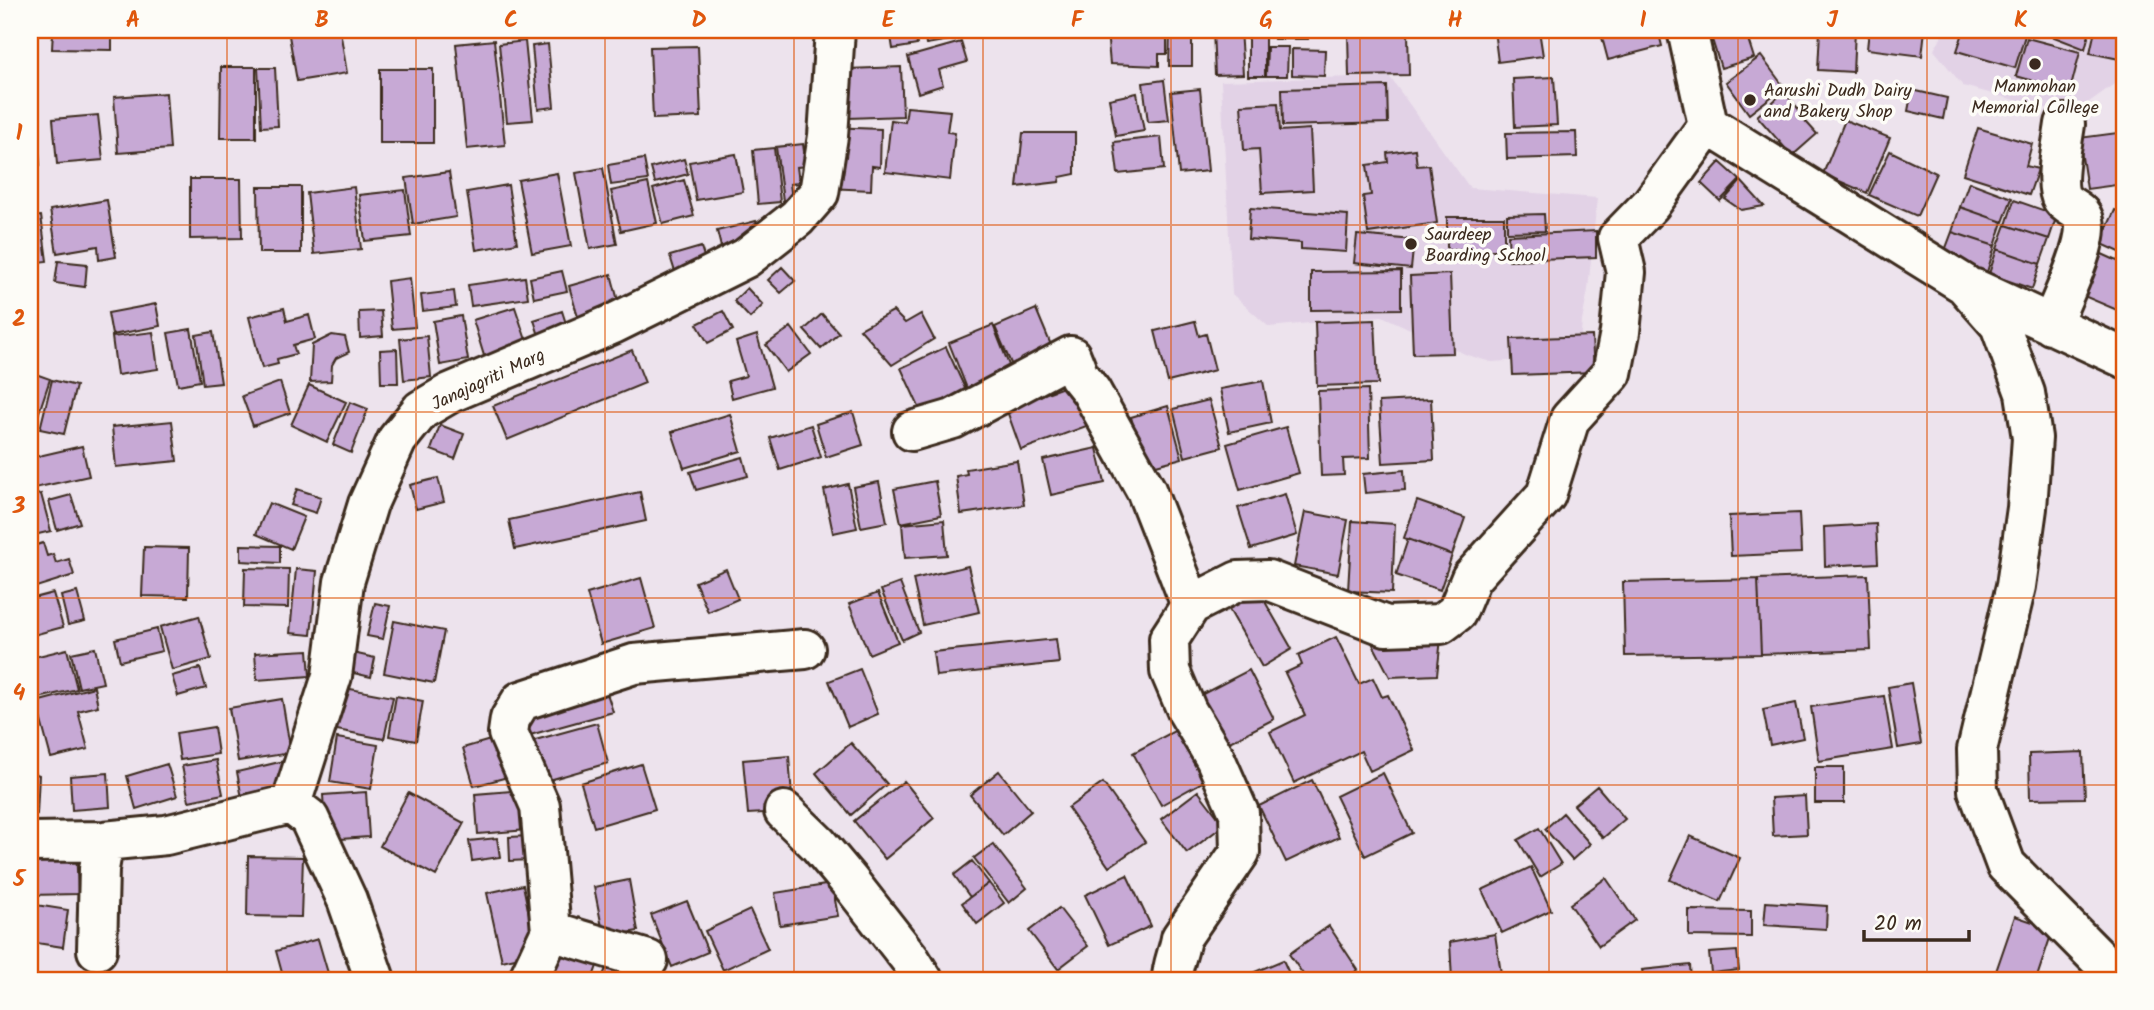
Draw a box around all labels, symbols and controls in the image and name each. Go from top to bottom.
text: A [126,3,140,39]
text: B [315,3,329,39]
text: C [504,3,518,39]
text: D [691,3,707,39]
text: E [882,3,896,39]
text: F [1071,3,1085,39]
text: G [1259,3,1273,39]
text: H [1448,3,1463,39]
text: I [1639,3,1647,39]
text: J [1826,3,1838,39]
text: K [2014,3,2028,39]
marker: Manmohan Memorial College [2027,56,2043,72]
place label: Manmohan Memorial College [1971,73,2099,123]
place label: Aarushi Dudh Dairy and Bakery Shop [1764,77,1912,127]
marker: Aarushi Dudh Dairy and Bakery Shop [1742,92,1758,108]
text: 1 [16,116,23,152]
place label: Saurdeep Boarding School [1425,221,1546,271]
marker: Saurdeep Boarding School [1403,236,1419,252]
text: 2 [12,302,26,338]
street label: Janajagriti Marg [427,341,550,419]
text: 3 [12,489,26,525]
text: 4 [13,676,26,712]
text: 5 [12,862,27,898]
scale bar [1864,898,1968,942]
text: 20 m [1874,908,1922,941]

